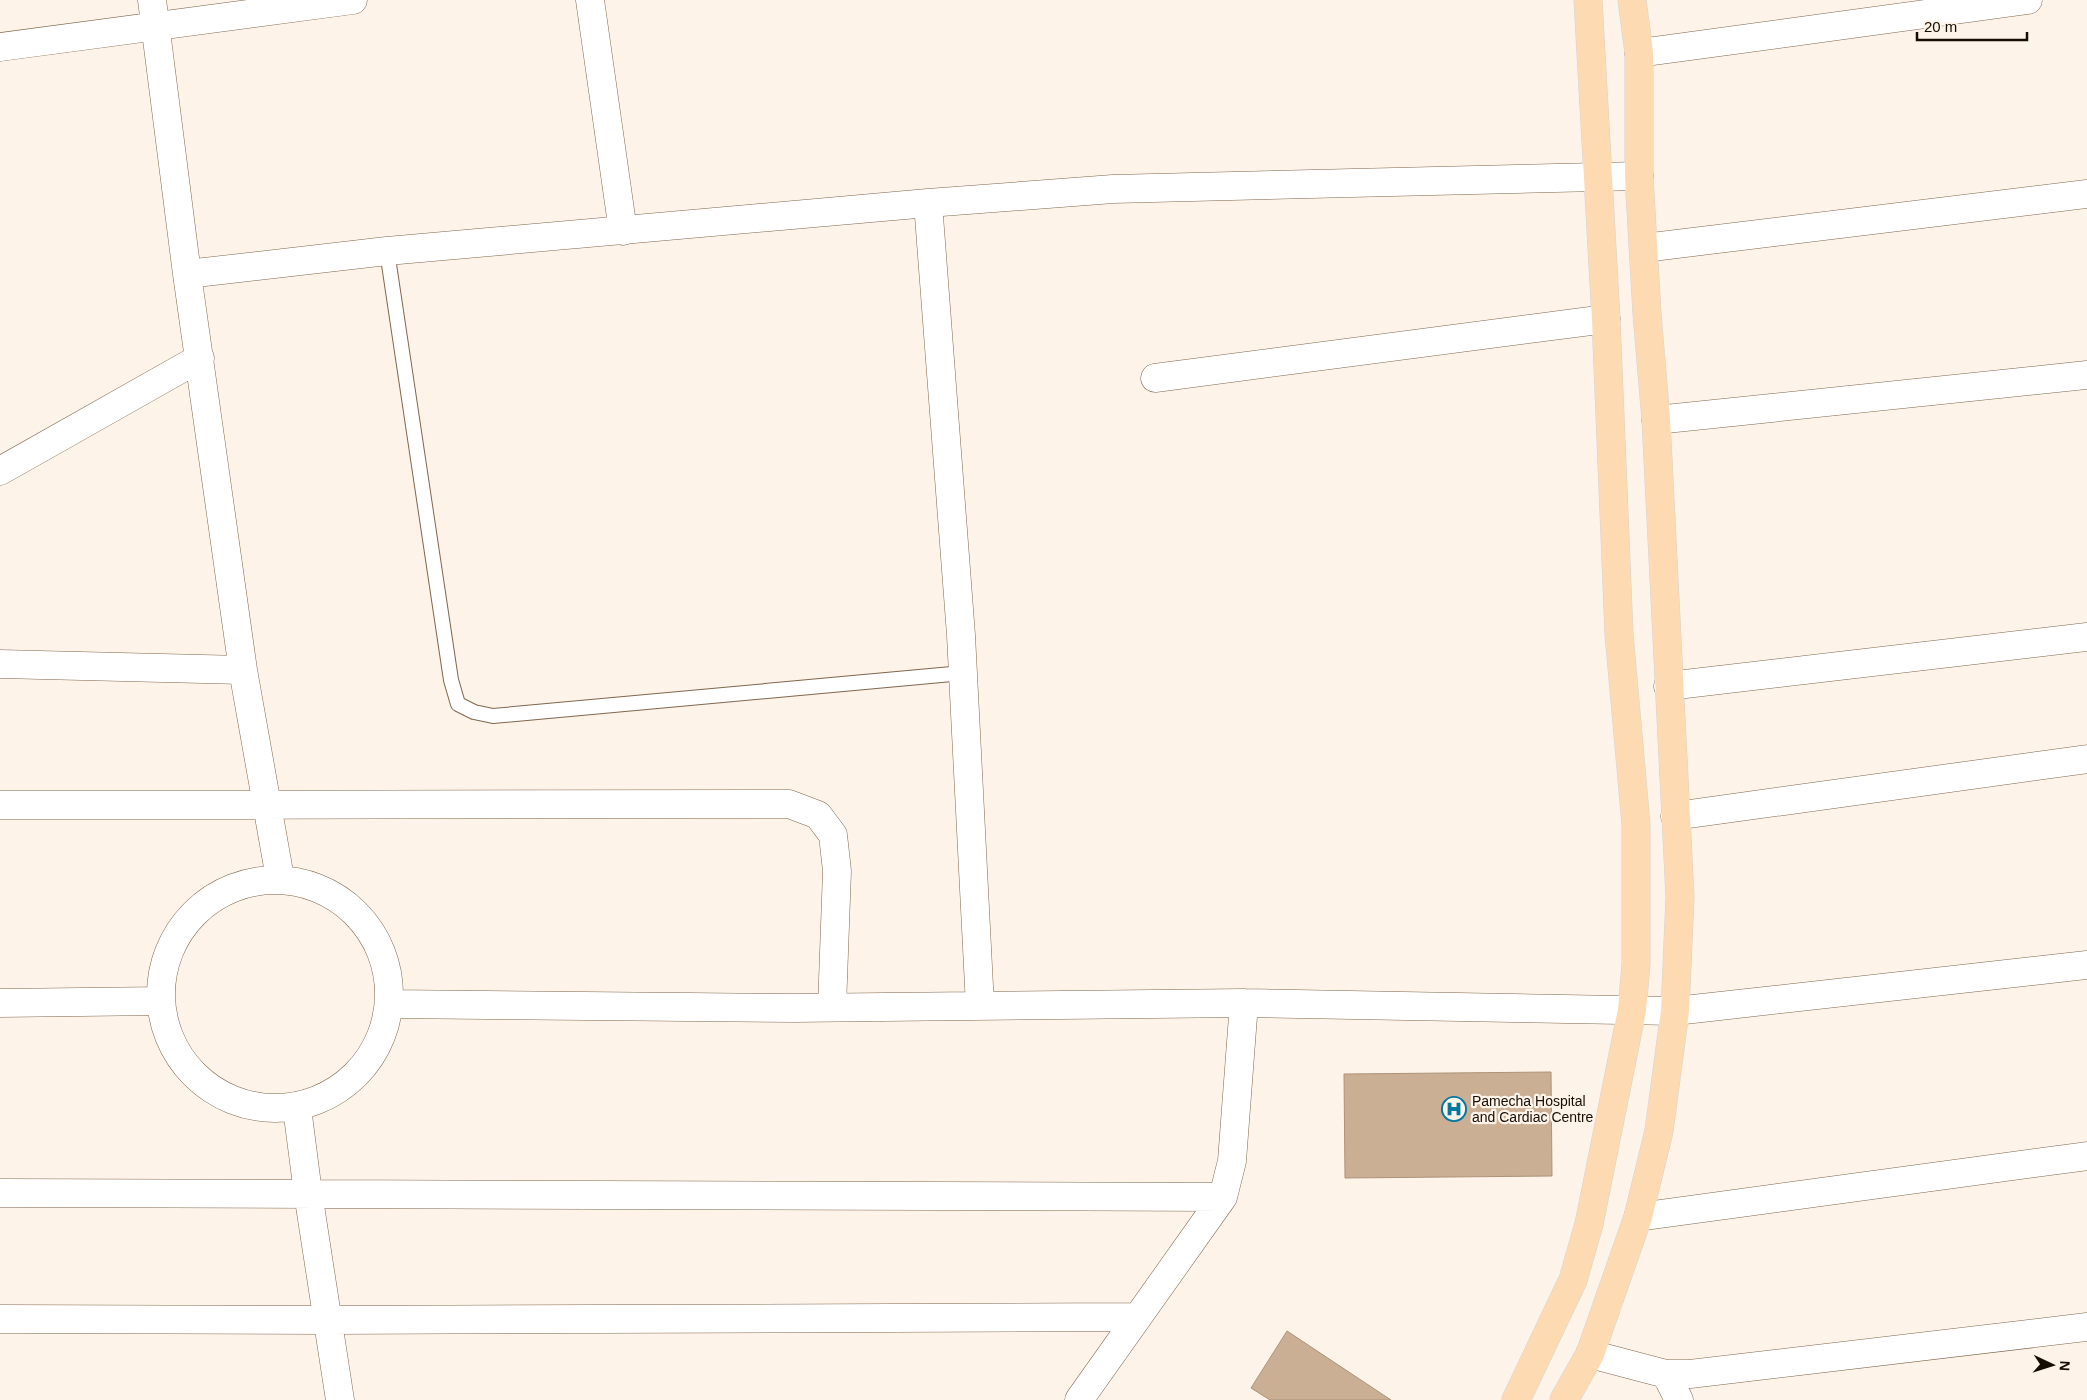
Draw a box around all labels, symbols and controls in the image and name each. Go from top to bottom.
scale bar [1917,10,2027,42]
text: 20 m [1924,18,1957,35]
place label: Pamecha Hospital and Cardiac Centre [1472,1093,1594,1125]
hospital icon: Pamecha Hospital and Cardiac Centre [1441,1096,1467,1122]
north arrow [2027,1340,2077,1390]
text: N [2057,1360,2073,1372]

